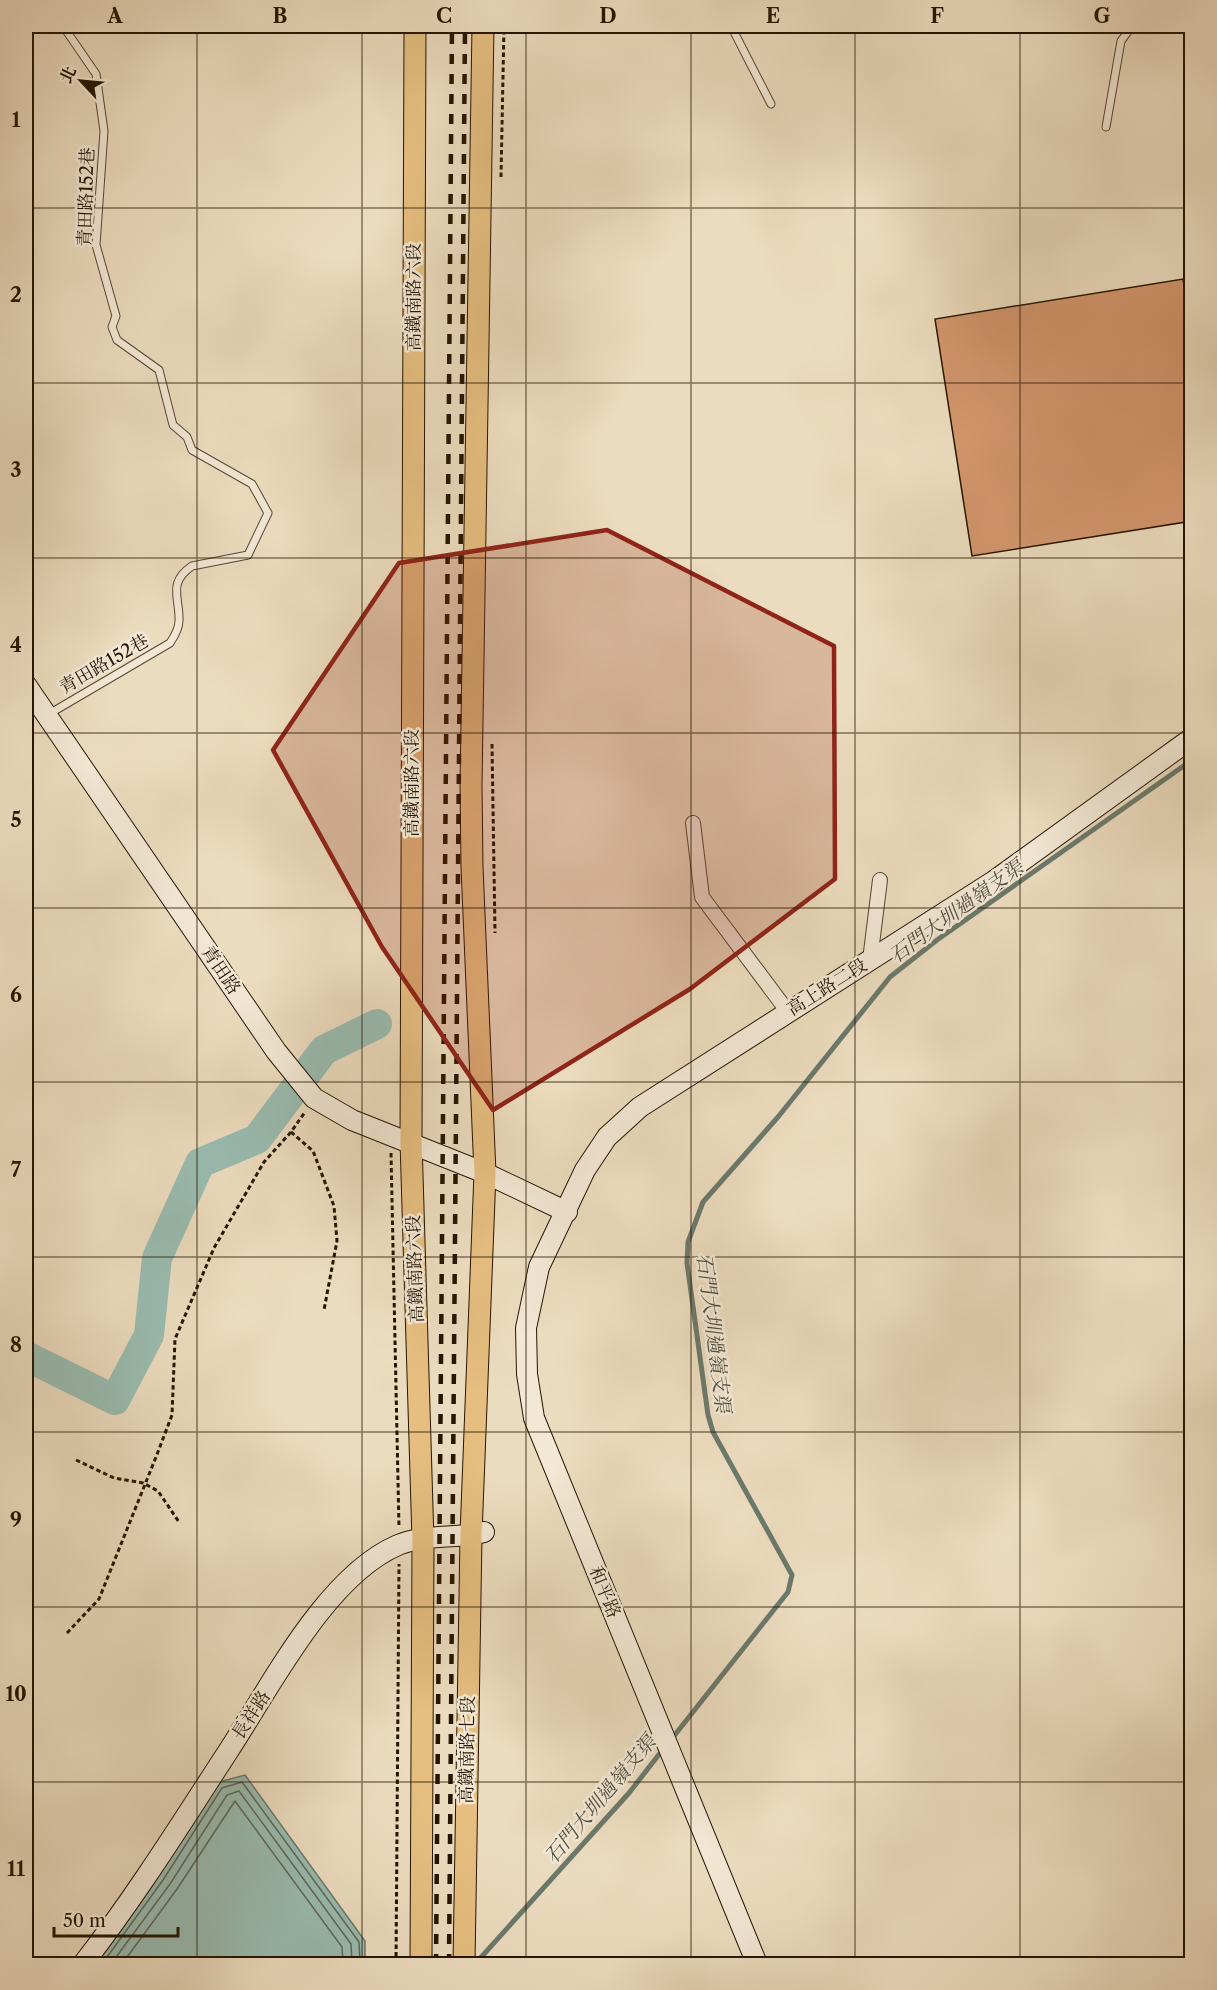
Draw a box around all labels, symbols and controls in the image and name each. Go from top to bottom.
text: A [106,4,123,28]
text: B [273,4,288,28]
text: C [436,4,452,28]
text: D [599,4,617,28]
text: E [766,4,780,28]
text: F [930,4,944,28]
text: G [1094,4,1111,28]
north arrow [51,51,111,111]
text: 北 [55,63,80,86]
text: 1 [12,108,21,132]
street label: 青田路152巷 [73,147,99,247]
street label: 高鐵南路六段 [403,243,425,351]
text: 2 [10,283,22,307]
text: 3 [10,458,22,482]
street label: 青田路152巷 [55,630,153,698]
text: 4 [10,633,22,657]
street label: 高鐵南路六段 [401,729,423,837]
text: 5 [10,808,22,832]
water label: 石門大圳過嶺支渠 [884,853,1030,968]
street label: 青田路 [197,941,245,999]
street label: 高上路二段 [783,954,871,1020]
text: 6 [10,983,22,1007]
text: 7 [11,1158,22,1182]
street label: 高鐵南路六段 [402,1215,428,1323]
water label: 石門大圳過嶺支渠 [692,1252,736,1417]
text: 8 [10,1333,22,1357]
text: 9 [10,1508,22,1532]
street label: 和平路 [585,1563,625,1621]
text: 10 [5,1682,27,1706]
street label: 長祥路 [227,1686,275,1744]
street label: 高鐵南路七段 [455,1696,479,1804]
water label: 石門大圳過嶺支渠 [539,1728,663,1868]
text: 11 [7,1857,25,1881]
scale bar [54,1900,178,1938]
text: 50 m [63,1910,106,1932]

